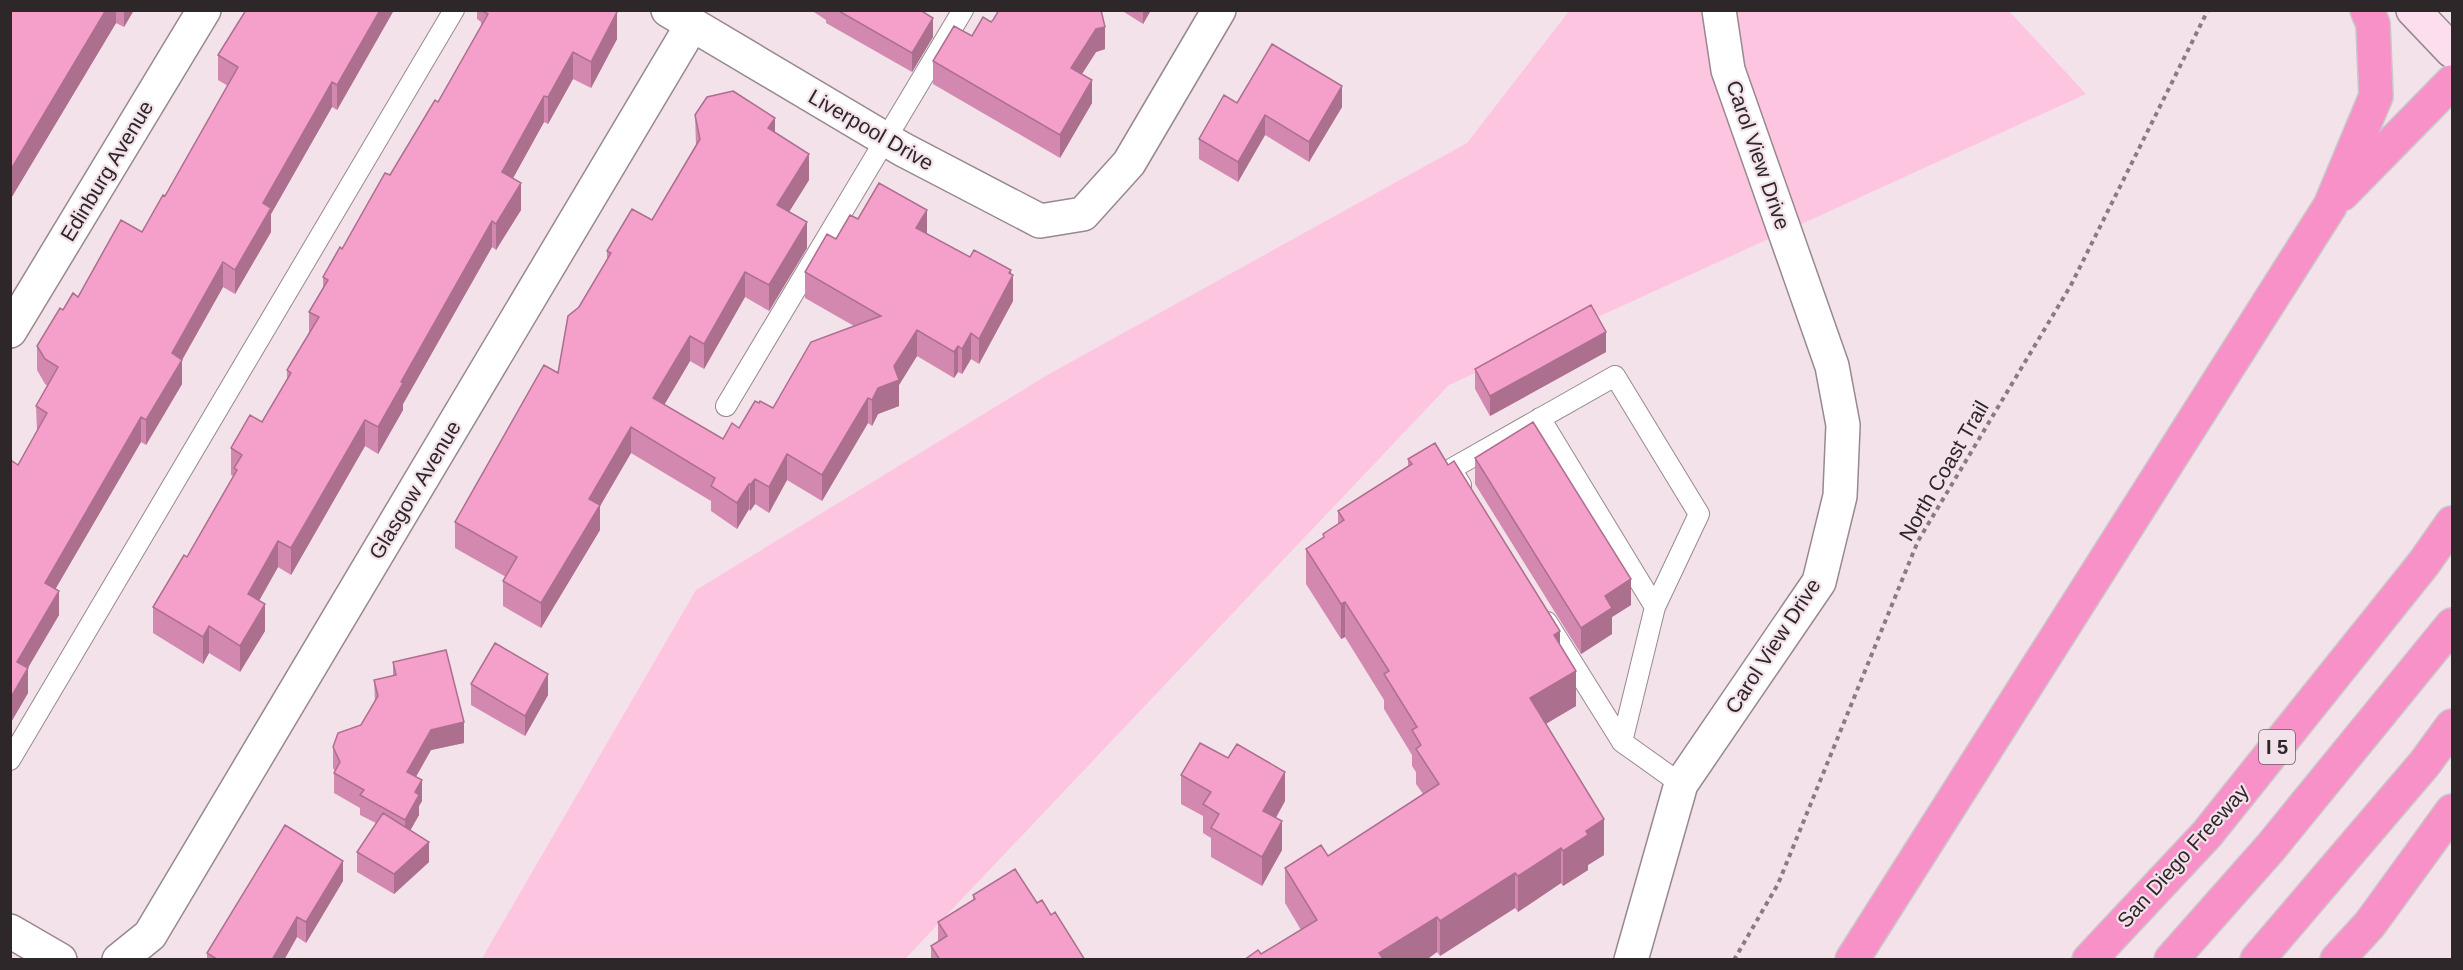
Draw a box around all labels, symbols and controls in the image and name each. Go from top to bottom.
street label: Carol View Drive [1722,77,1795,232]
street label: Liverpool Drive [805,85,938,175]
street label: Edinburg Avenue [56,96,158,245]
street label: North Coast Trail [1894,397,1993,545]
street label: Glasgow Avenue [364,416,465,563]
street label: Carol View Drive [1720,574,1825,717]
road number: I 5 [2259,730,2295,764]
street label: San Diego Freeway [2112,779,2253,932]

